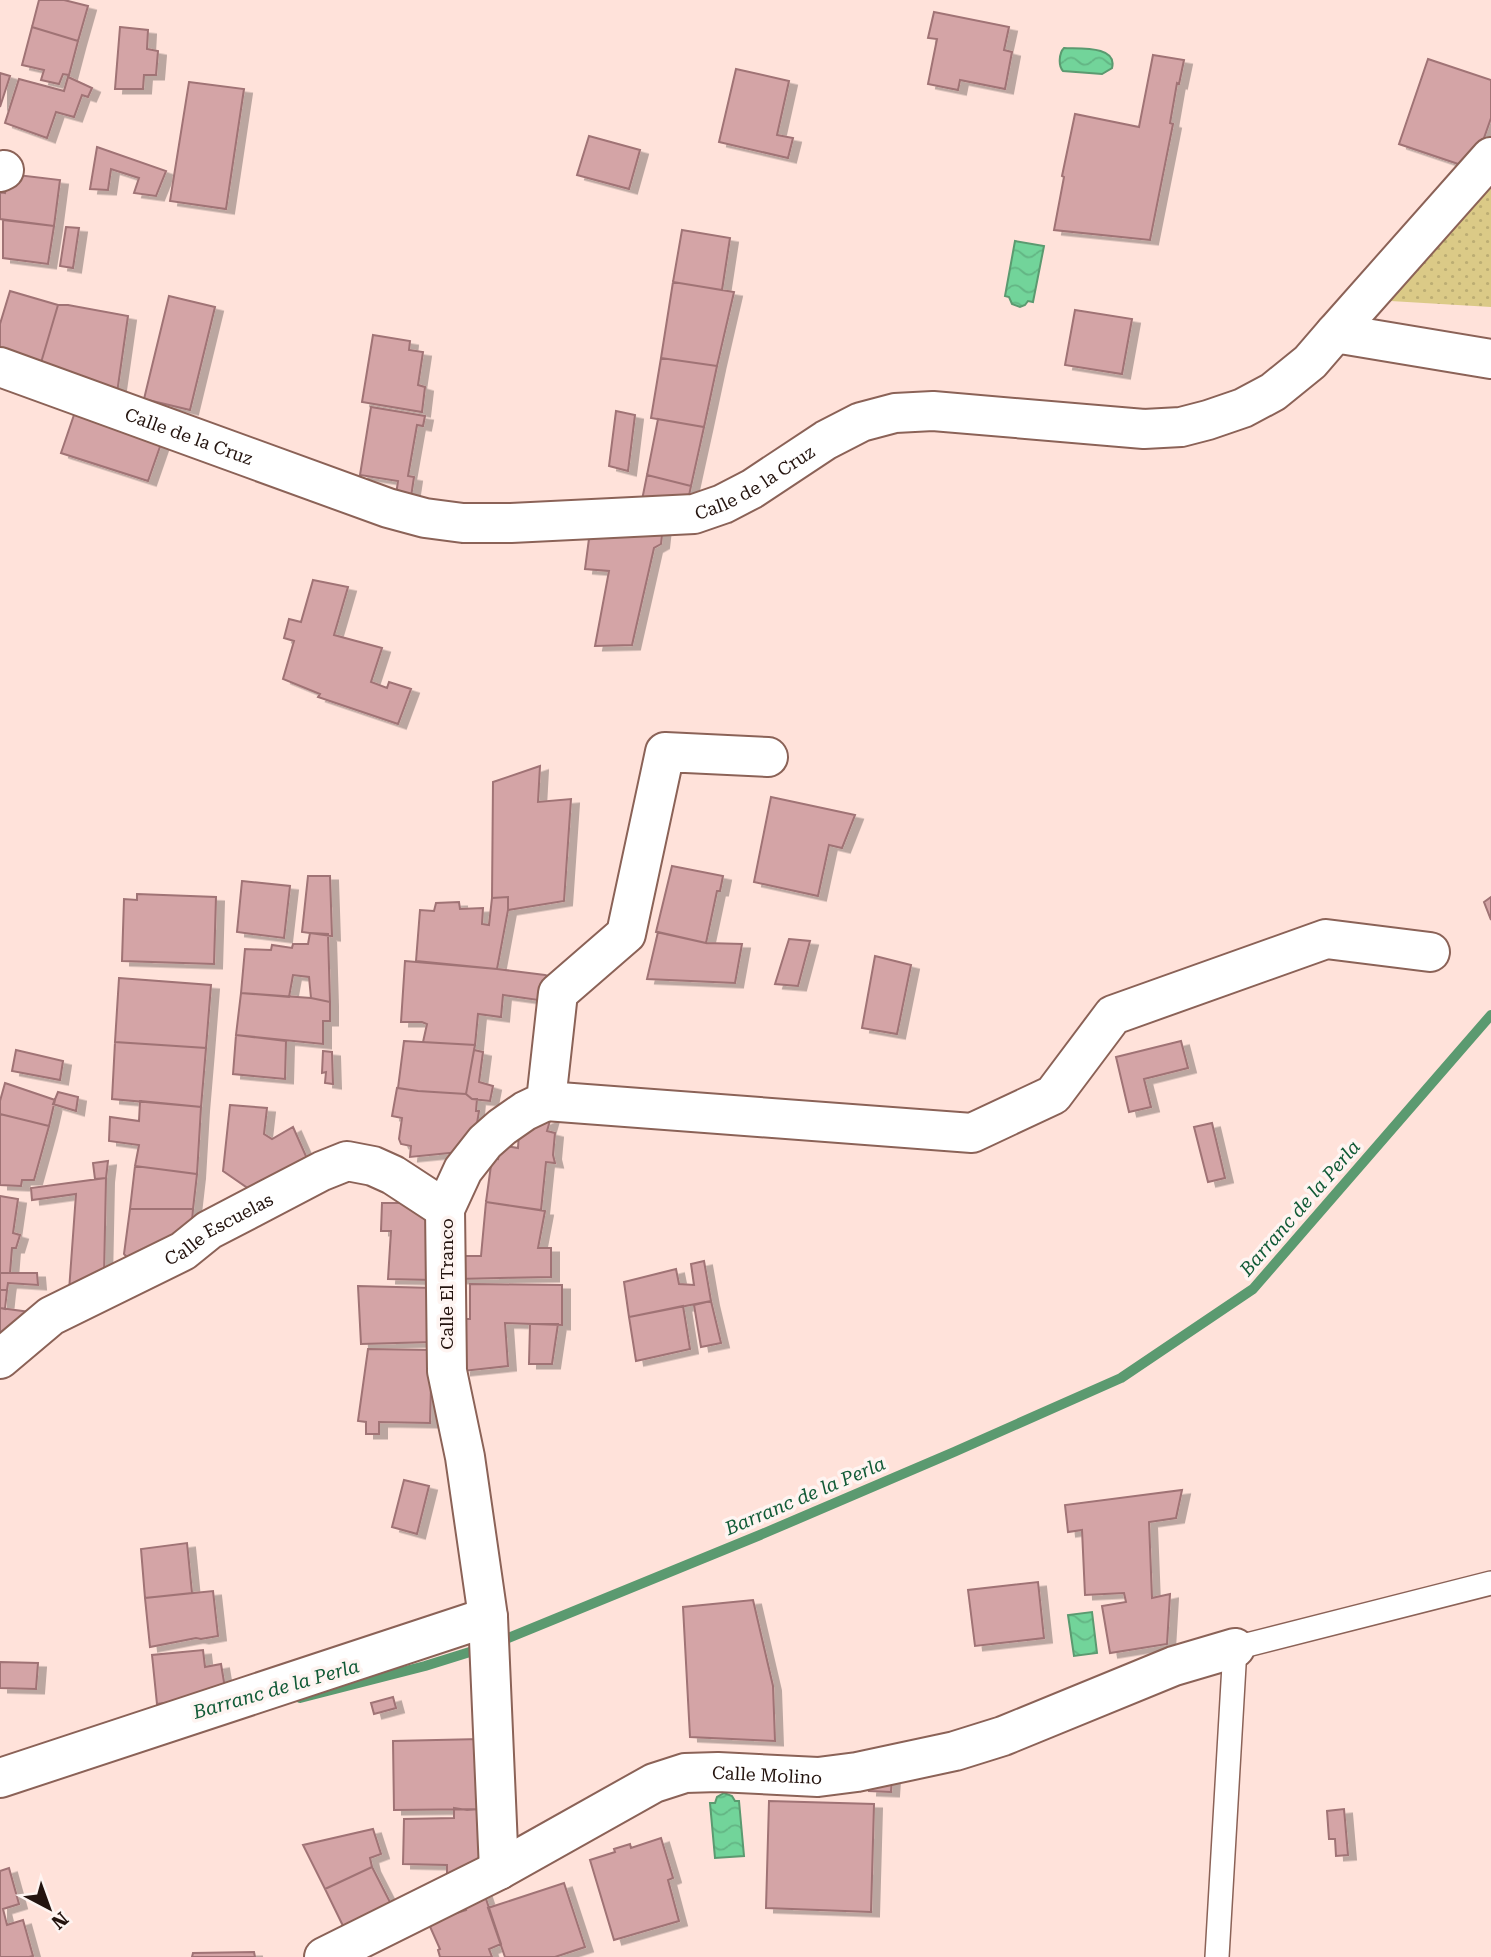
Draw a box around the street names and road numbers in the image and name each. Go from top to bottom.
street label: Calle de la Cruz [122,403,256,469]
street label: Calle de la Cruz [692,440,818,524]
street label: Calle Escuelas [161,1188,276,1269]
street label: Calle El Tranco [436,1218,457,1350]
street label: Calle Molino [712,1761,823,1788]

